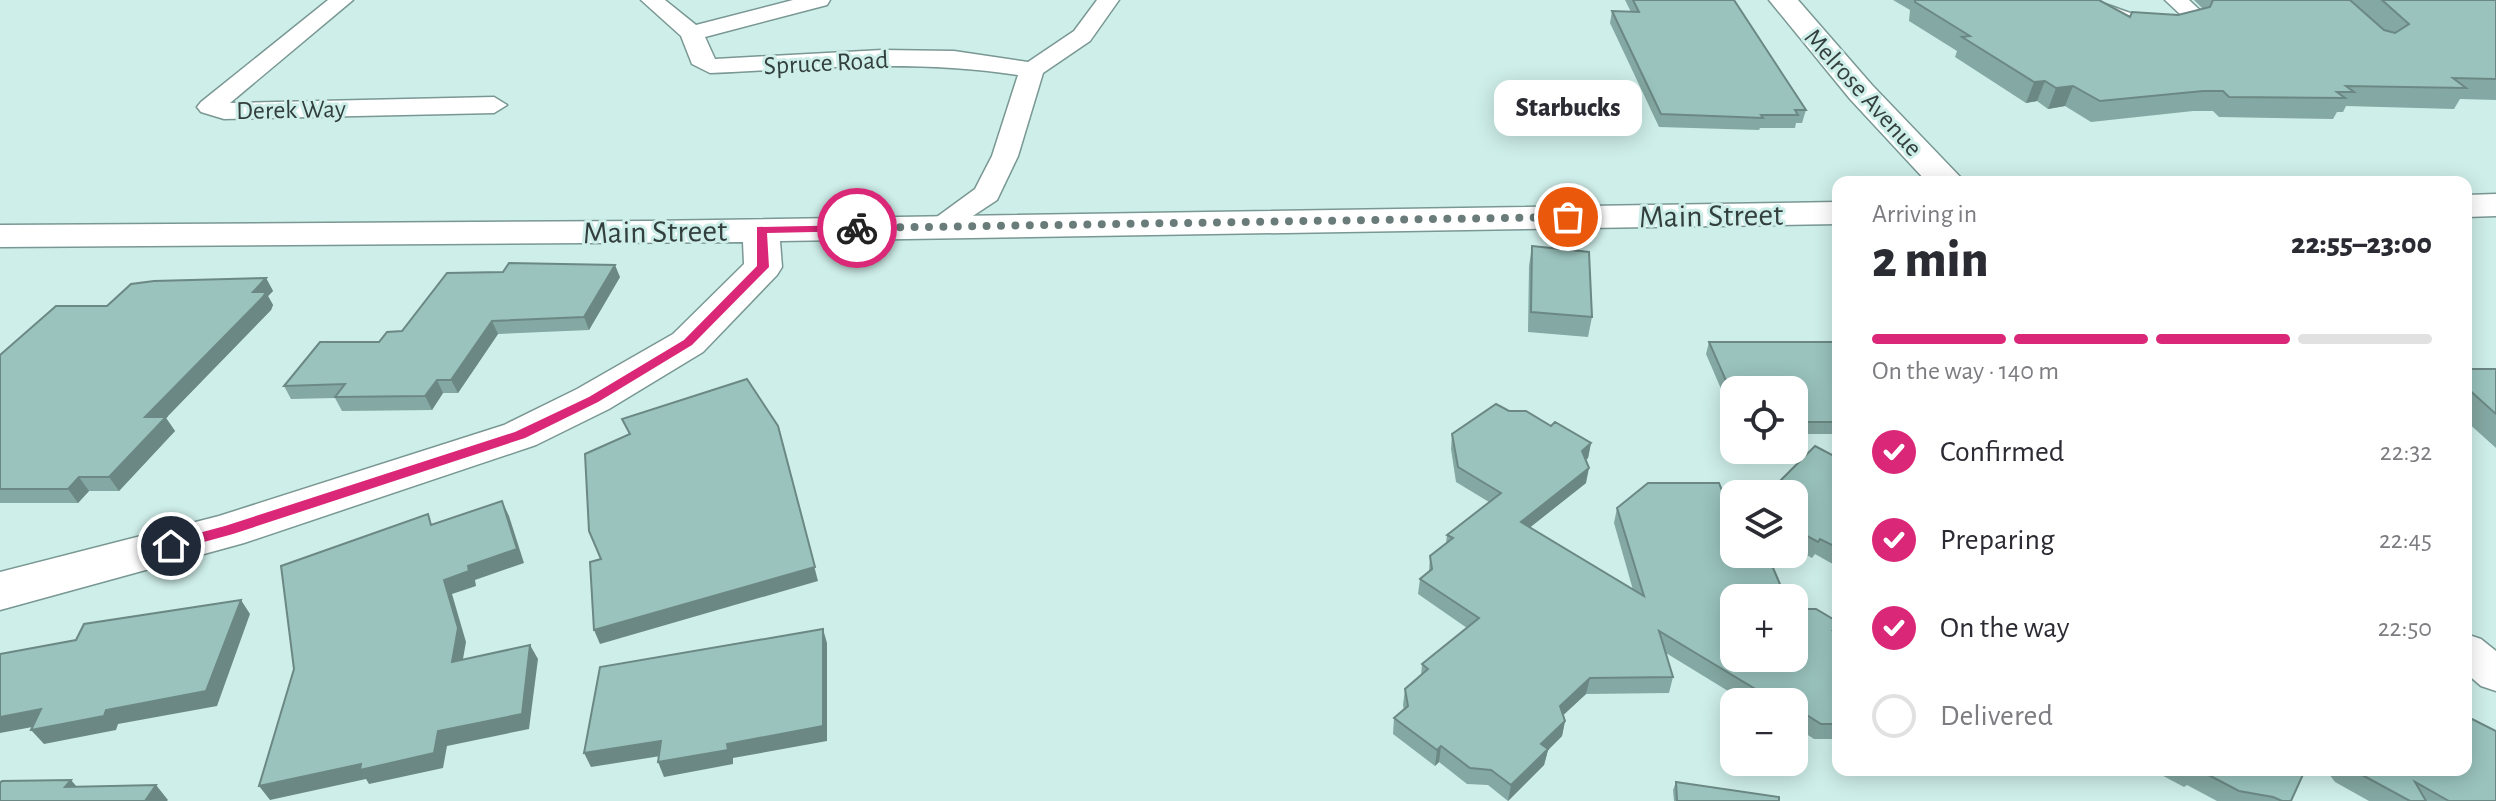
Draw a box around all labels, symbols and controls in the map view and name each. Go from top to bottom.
street label: Melrose Avenue [1800,24,1927,161]
street label: Spruce Road [763,47,889,79]
callout: Starbucks [1494,81,1642,137]
text: Starbucks [1516,95,1620,121]
street label: Derek Way [236,96,346,124]
pin [1534,183,1602,251]
courier [817,188,897,268]
icon: bag [1546,195,1590,239]
street label: Main Street [1638,199,1784,233]
text: Arriving in [1872,201,1977,227]
icon: bike [835,206,879,250]
street label: Main Street [582,215,728,249]
text: 22:55–23:00 [2291,229,2432,259]
text: 2 min [1872,234,1988,286]
text: On the way · 140 m [1872,358,2059,384]
map controls [1720,376,1808,776]
button: locate [1720,376,1808,464]
icon: check [1872,430,1916,474]
text: Confirmed [1940,437,2064,467]
text: 22:32 [2380,439,2432,465]
button: layers [1720,480,1808,568]
pin [137,512,205,580]
icon: check [1872,518,1916,562]
icon: home [149,524,193,568]
text: Preparing [1940,525,2055,555]
text: 22:45 [2379,527,2432,553]
button: + [1720,584,1808,672]
icon: check [1872,606,1916,650]
text: On the way [1940,613,2069,643]
text: 22:50 [2378,615,2432,641]
button: − [1720,688,1808,776]
text: Delivered [1940,701,2053,731]

